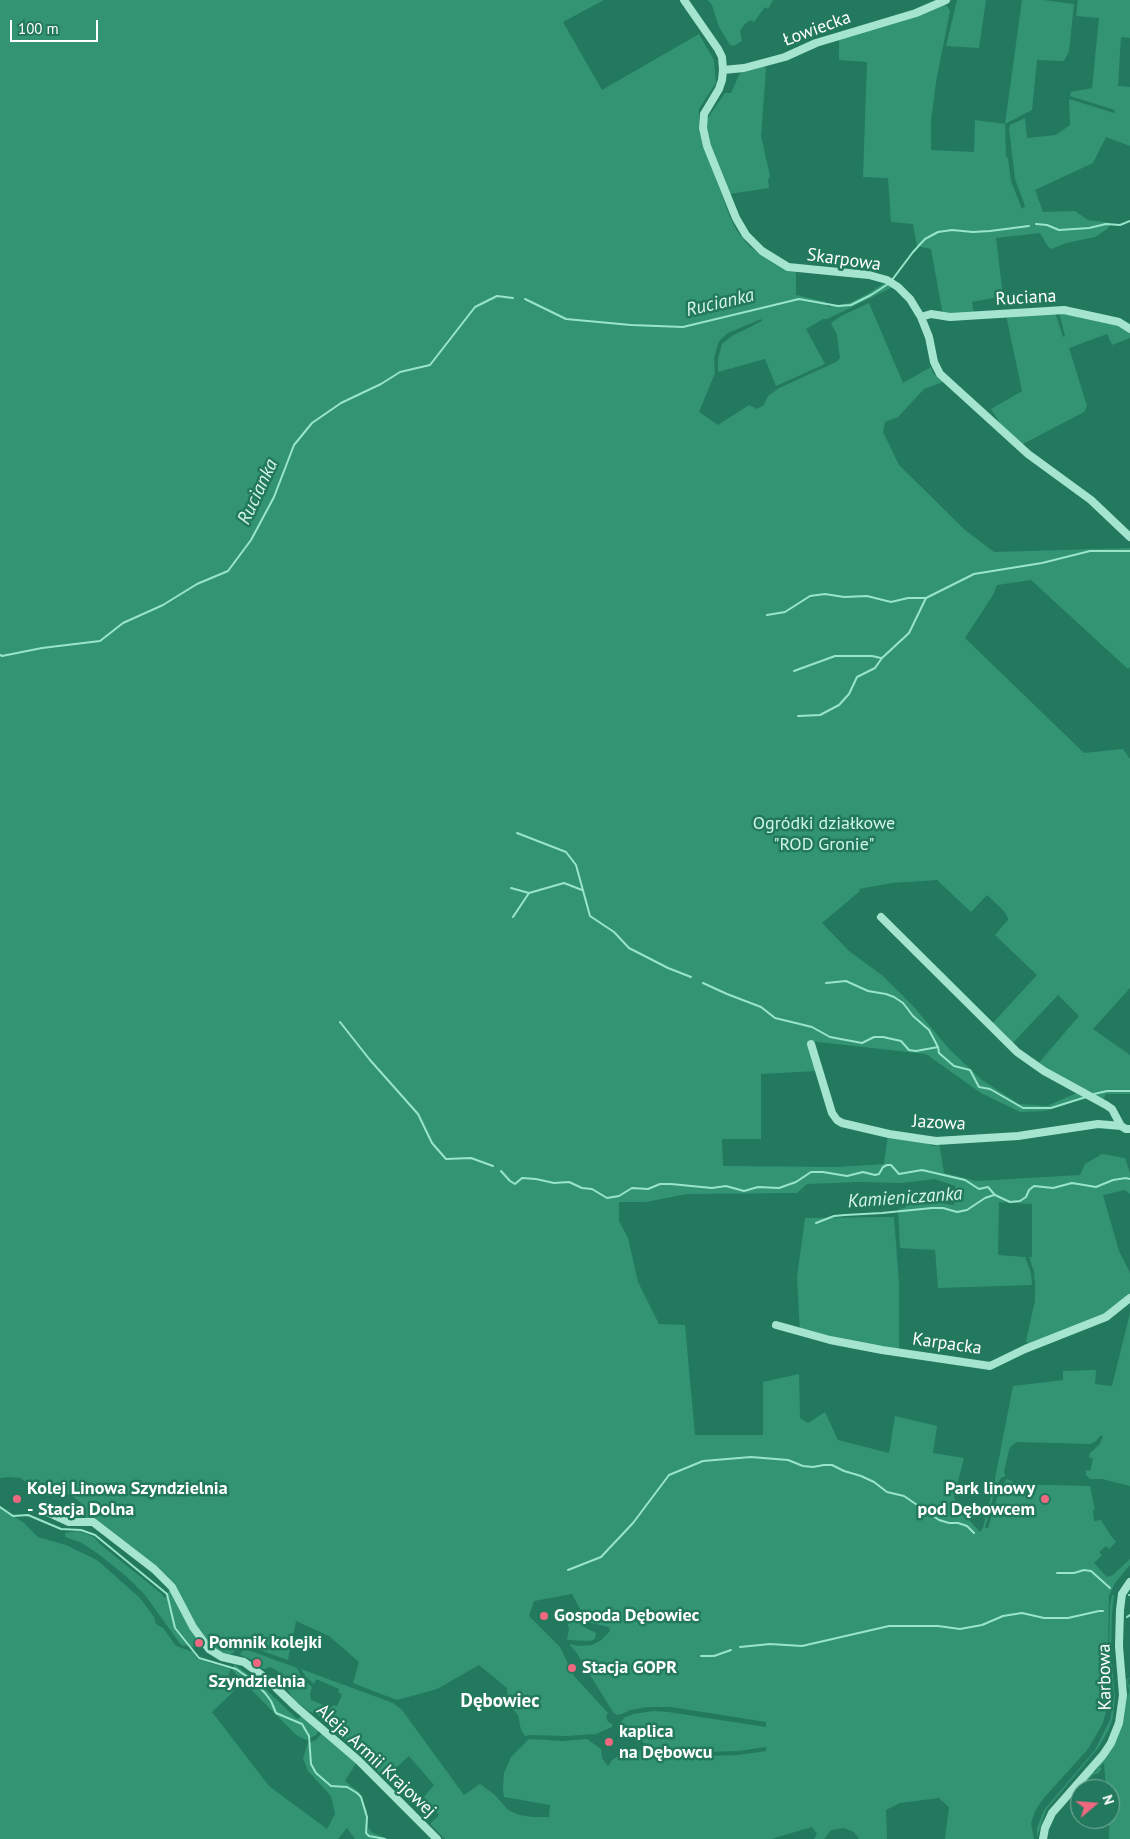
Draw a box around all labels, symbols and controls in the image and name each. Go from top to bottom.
street label: Łowiecka [780,7,854,51]
scale bar [12,10,100,42]
text: 100 m [18,19,59,38]
street label: Skarpowa [806,244,882,276]
water label: Rucianka [684,284,756,322]
street label: Ruciana [995,286,1057,310]
water label: Rucianka [233,456,283,528]
park label: Ogródki działkowe "ROD Gronie" [753,813,895,856]
street label: Jazowa [912,1111,966,1135]
water label: Kamieniczanka [847,1183,963,1213]
street label: Karpacka [911,1328,983,1360]
place label: Kolej Linowa Szyndzielnia - Stacja Dolna [27,1478,228,1520]
place label: Park linowy pod Dębowcem [917,1478,1035,1520]
marker: Kolej Linowa Szyndzielnia - Stacja Dolna [11,1493,23,1505]
marker: Park linowy pod Dębowcem [1039,1493,1051,1505]
place label: Gospoda Dębowiec [554,1605,699,1627]
marker: Gospoda Dębowiec [538,1610,550,1622]
place label: Pomnik kolejki [209,1632,322,1654]
marker: Pomnik kolejki [193,1637,205,1649]
street label: Karbowa [1094,1643,1116,1711]
marker: Szyndzielnia [251,1657,263,1669]
place label: Stacja GOPR [582,1657,677,1679]
marker: Stacja GOPR [566,1662,578,1674]
place label: Szyndzielnia [208,1671,306,1693]
district label: Dębowiec [461,1691,539,1713]
street label: Aleja Armii Krajowej [312,1700,440,1822]
place label: kaplica na Dębowcu [619,1721,713,1764]
marker: kaplica na Dębowcu [603,1736,615,1748]
north arrow [1070,1779,1120,1829]
text: N [1098,1793,1118,1807]

